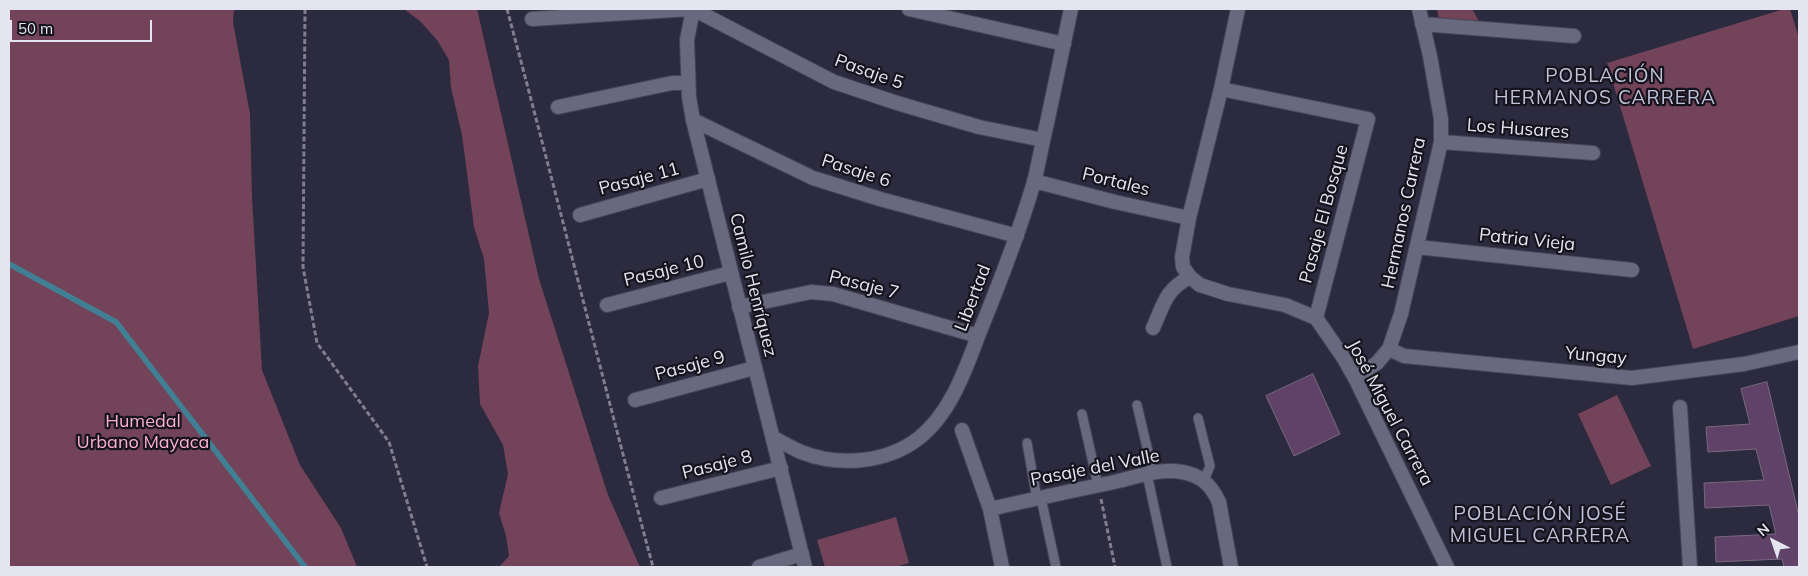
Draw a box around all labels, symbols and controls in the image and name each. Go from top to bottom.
scale bar [12,10,155,42]
text: 50 m [18,19,53,38]
street label: Pasaje 5 [832,50,906,94]
district label: POBLACIÓN HERMANOS CARRERA [1492,65,1718,109]
street label: Los Husares [1466,115,1570,143]
street label: Hermanos Carrera [1377,135,1431,291]
street label: Pasaje El Bosque [1295,142,1353,286]
street label: Pasaje 6 [819,150,893,192]
street label: Pasaje 11 [597,158,681,200]
street label: Portales [1080,163,1152,201]
street label: Camilo Henríquez [725,211,781,359]
street label: Patria Vieja [1478,224,1576,256]
street label: Pasaje 10 [622,251,706,291]
street label: Libertad [950,262,996,334]
street label: Pasaje 7 [827,266,901,304]
street label: José Miguel Carrera [1342,336,1438,490]
street label: Yungay [1564,343,1628,369]
street label: Pasaje 9 [653,346,727,386]
park label: Humedal Urbano Mayaca [77,411,209,454]
street label: Pasaje del Valle [1029,445,1161,491]
street label: Pasaje 8 [680,446,754,484]
district label: POBLACIÓN JOSÉ MIGUEL CARRERA [1448,503,1632,547]
north arrow [1748,516,1798,566]
text: N [1753,519,1773,540]

